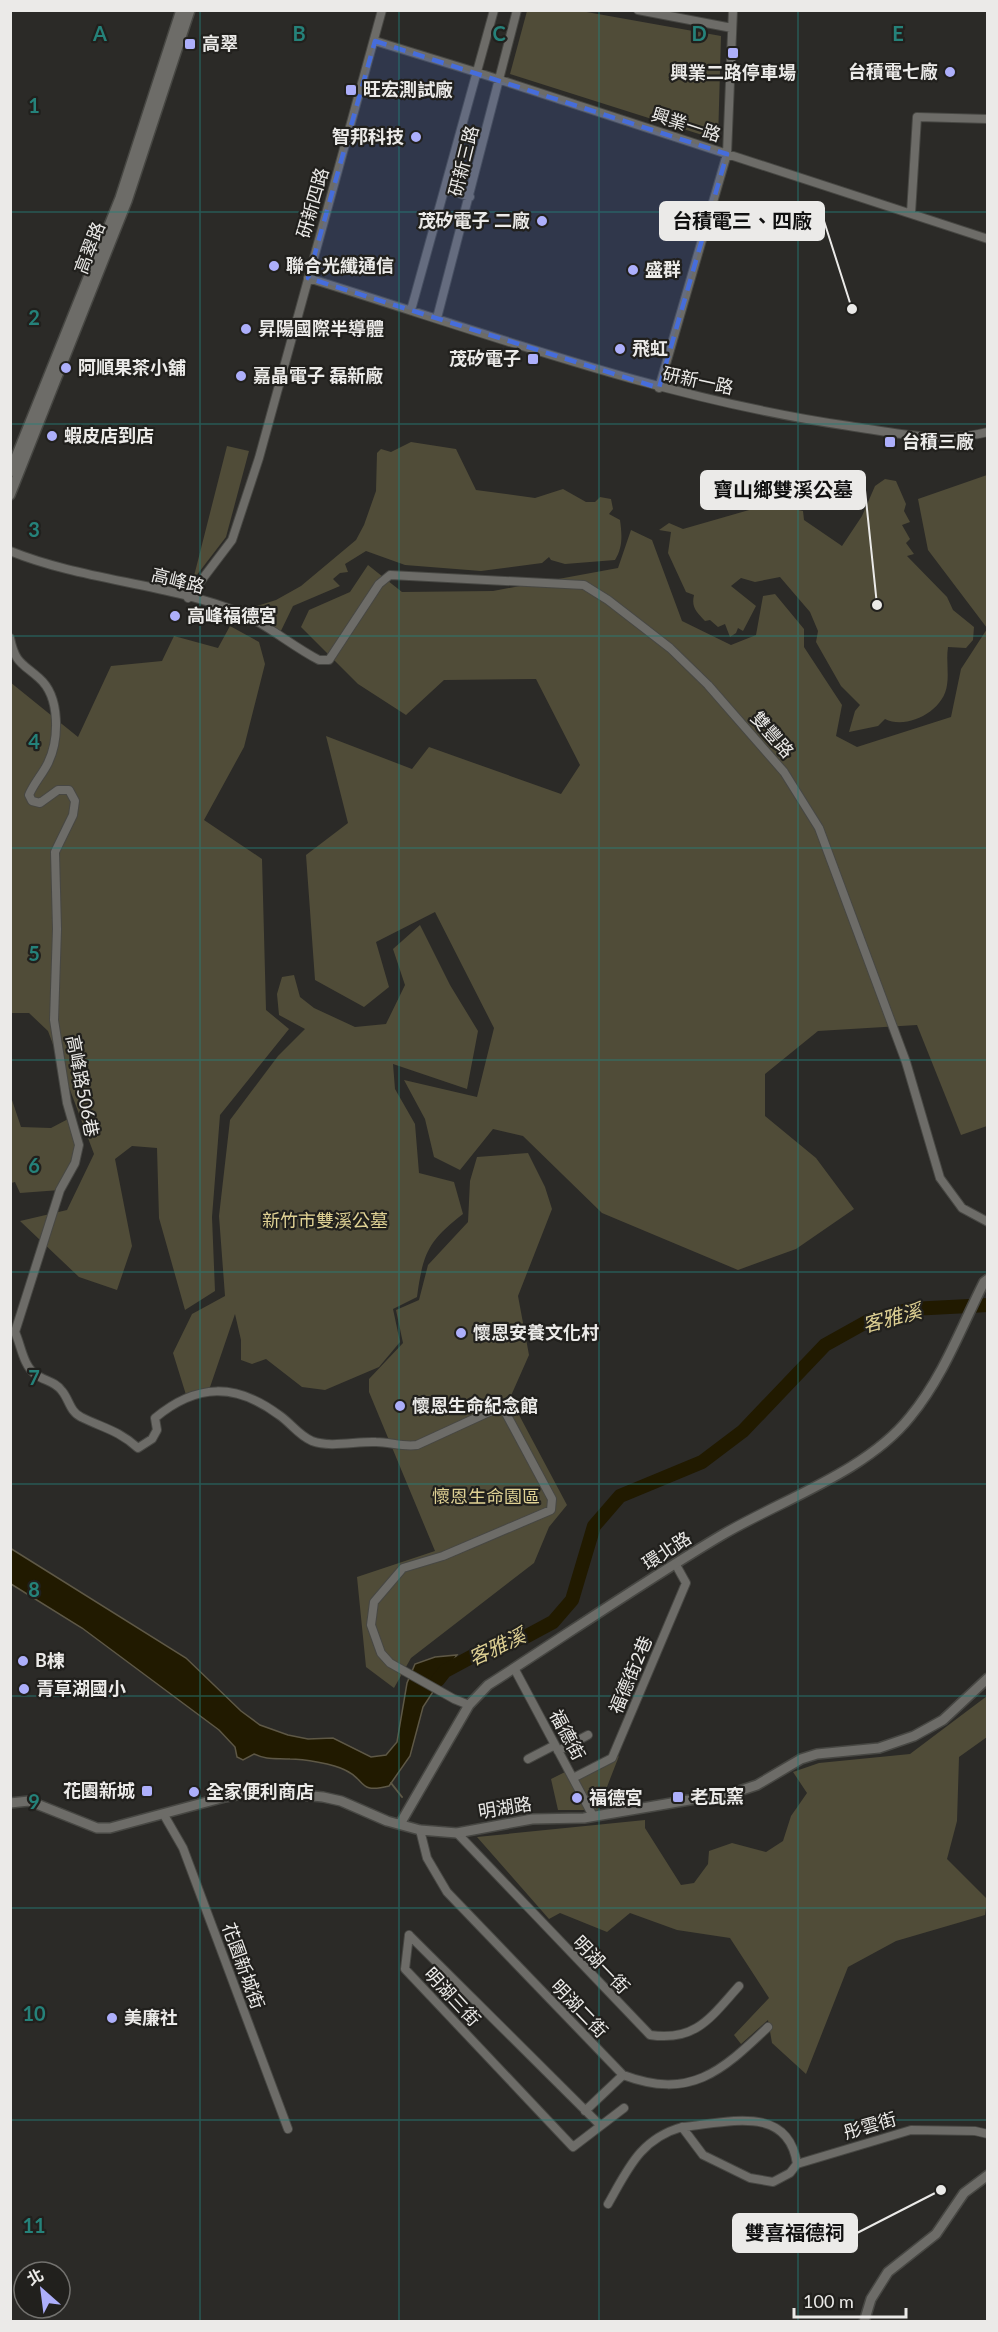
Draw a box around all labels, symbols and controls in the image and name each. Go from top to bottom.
text: A [92,21,107,45]
text: B [292,21,306,45]
text: C [492,21,506,45]
text: D [691,21,707,45]
text: E [892,21,904,45]
place label: 高翠 [202,32,238,54]
marker: 高翠 [183,37,197,51]
marker: 興業二路停車場 [726,46,740,60]
place label: 台積電七廠 [848,60,938,82]
place label: 興業二路停車場 [670,61,796,83]
marker: 台積電七廠 [943,65,957,79]
place label: 旺宏測試廠 [363,78,453,100]
marker: 旺宏測試廠 [344,83,358,97]
text: 1 [28,93,40,117]
street label: 興業一路 [649,102,724,146]
street label: 研新三路 [444,123,482,198]
place label: 智邦科技 [332,125,404,147]
marker: 智邦科技 [409,130,423,144]
street label: 研新四路 [292,165,333,240]
callout: 台積電三、四廠 [660,202,824,240]
text: 台積電三、四廠 [672,208,812,232]
place label: 茂矽電子 二廠 [418,209,530,231]
marker: 茂矽電子 二廠 [535,214,549,228]
street label: 高翠路 [69,218,109,277]
place label: 聯合光纖通信 [286,254,394,276]
place label: 盛群 [645,258,681,280]
marker: 聯合光纖通信 [267,259,281,273]
marker: 盛群 [626,263,640,277]
text: 2 [28,305,40,329]
place label: 昇陽國際半導體 [258,317,384,339]
marker: 昇陽國際半導體 [239,322,253,336]
place label: 飛虹 [632,337,668,359]
marker: 飛虹 [613,342,627,356]
place label: 茂矽電子 [449,347,521,369]
marker: 茂矽電子 [526,352,540,366]
place label: 阿順果茶小舖 [78,356,186,378]
marker: 阿順果茶小舖 [59,361,73,375]
street label: 研新一路 [661,362,736,398]
place label: 嘉晶電子 磊新廠 [253,364,383,386]
marker: 嘉晶電子 磊新廠 [234,369,248,383]
place label: 蝦皮店到店 [64,424,154,446]
marker: 蝦皮店到店 [45,429,59,443]
place label: 台積三廠 [902,430,974,452]
marker: 台積三廠 [883,435,897,449]
callout: 寶山鄉雙溪公墓 [701,471,865,509]
text: 寶山鄉雙溪公墓 [713,477,853,501]
text: 3 [28,517,40,541]
street label: 高峰路 [149,563,207,597]
place label: 高峰福德宮 [187,604,277,626]
marker: 高峰福德宮 [168,609,182,623]
street label: 雙豐路 [747,707,799,762]
text: 4 [28,729,40,753]
text: 5 [28,941,40,965]
street label: 高峰路506巷 [62,1033,104,1139]
text: 6 [28,1153,40,1177]
park label: 新竹市雙溪公墓 [262,1209,388,1231]
water label: 客雅溪 [860,1297,927,1336]
place label: 懷恩安養文化村 [473,1321,599,1343]
marker: 懷恩安養文化村 [454,1326,468,1340]
text: 7 [28,1365,40,1389]
place label: 懷恩生命紀念館 [412,1394,538,1416]
marker: 懷恩生命紀念館 [393,1399,407,1413]
park label: 懷恩生命園區 [432,1485,540,1507]
street label: 環北路 [638,1526,695,1574]
text: 8 [28,1577,40,1601]
water label: 客雅溪 [464,1621,532,1670]
street label: 福德街2巷 [604,1632,656,1717]
place label: B棟 [35,1649,65,1671]
marker: B棟 [16,1654,30,1668]
place label: 青草湖國小 [36,1677,126,1699]
marker: 青草湖國小 [17,1682,31,1696]
street label: 福德街 [545,1706,590,1764]
place label: 花園新城 [63,1779,135,1801]
place label: 全家便利商店 [206,1780,314,1802]
marker: 花園新城 [140,1784,154,1798]
marker: 全家便利商店 [187,1785,201,1799]
place label: 老瓦窯 [690,1785,744,1807]
place label: 福德宮 [589,1786,643,1808]
text: 9 [28,1789,40,1813]
marker: 老瓦窯 [671,1790,685,1804]
marker: 福德宮 [570,1791,584,1805]
street label: 明湖路 [476,1792,533,1822]
street label: 花園新城街 [218,1920,270,2012]
street label: 明湖一街 [569,1931,635,1998]
street label: 明湖三街 [420,1962,485,2030]
street label: 明湖二街 [547,1975,613,2042]
text: 10 [22,2001,46,2025]
place label: 美廉社 [124,2006,178,2028]
marker: 美廉社 [105,2011,119,2025]
street label: 彤雲街 [841,2107,899,2143]
text: 11 [22,2213,46,2237]
callout: 雙喜福德祠 [733,2214,857,2252]
text: 雙喜福德祠 [745,2220,845,2244]
north arrow [12,2260,72,2320]
text: 北 [23,2264,46,2288]
scale bar [794,2281,906,2319]
text: 100 m [803,2290,854,2312]

